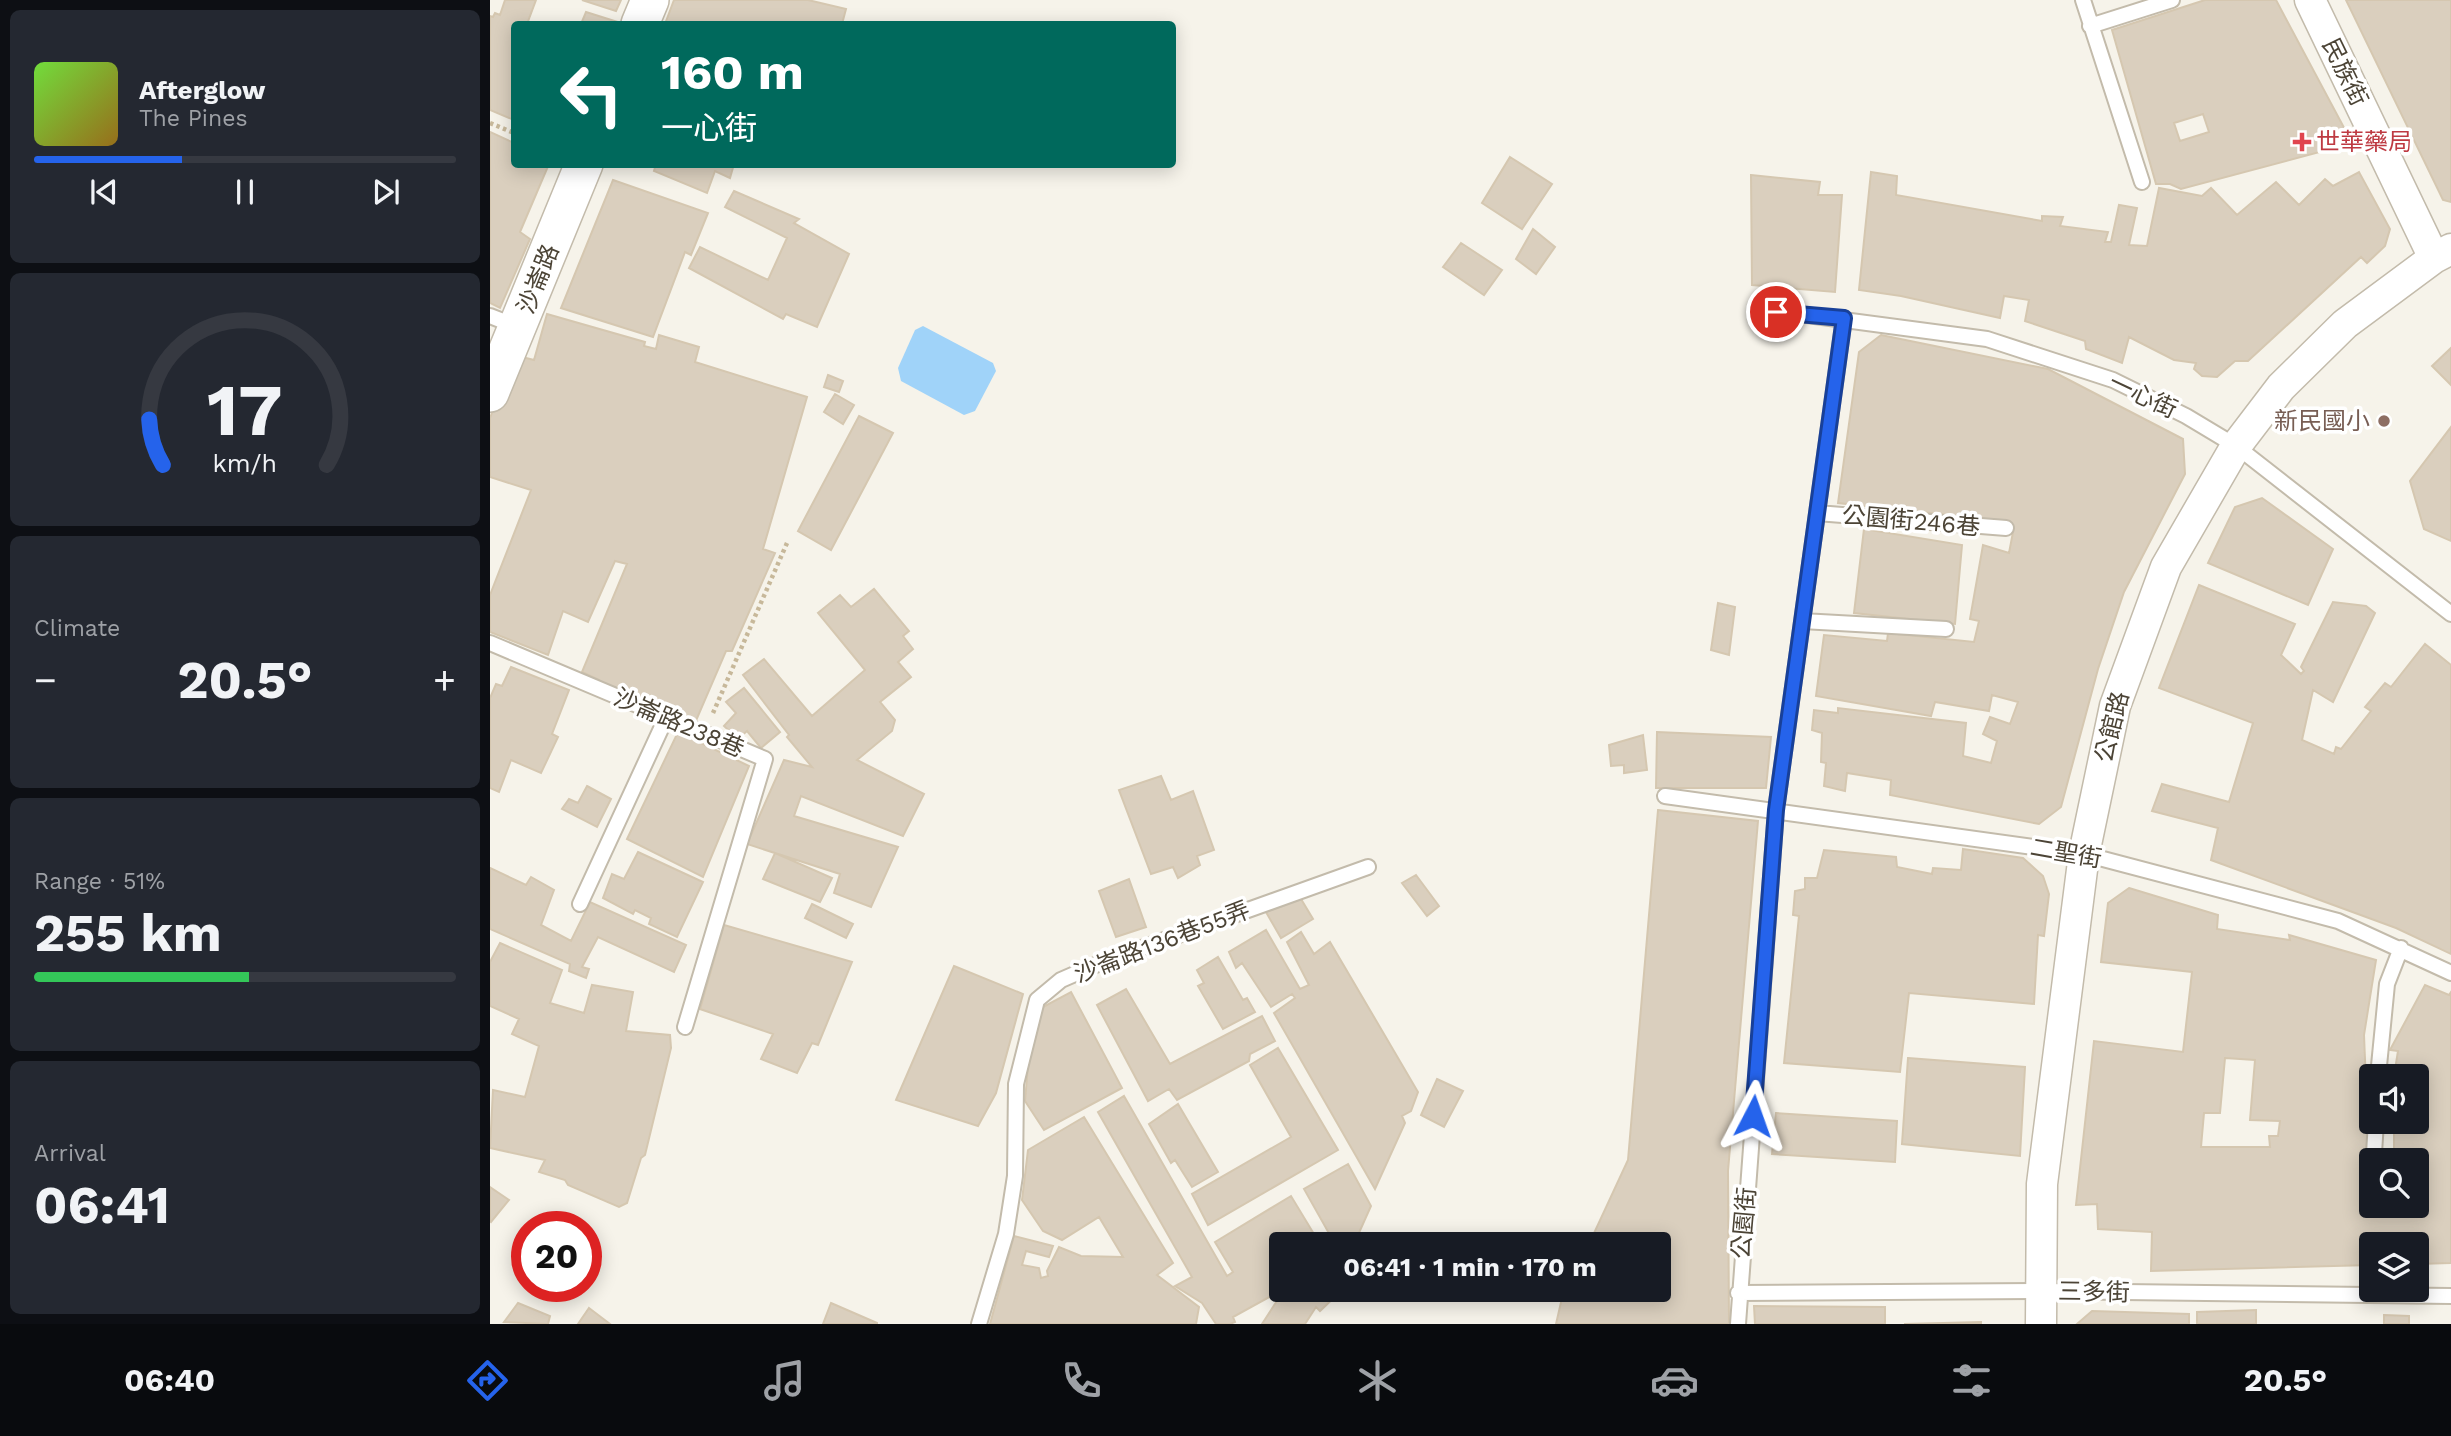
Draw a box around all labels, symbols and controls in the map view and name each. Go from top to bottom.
street label: 民族街 [2317,34,2373,110]
text: 160 m [661,43,804,101]
icon: left [546,49,637,140]
text: Afterglow [139,75,265,105]
text: The Pines [139,105,248,132]
text: 一心街 [661,109,757,147]
place label: 世華藥局 [2316,128,2412,156]
marker: 世華藥局 [2294,134,2310,150]
icon: previous [85,173,123,211]
icon: pause [226,173,264,211]
icon: next [367,173,405,211]
street label: 沙崙路 [512,240,564,318]
pin [1746,282,1806,342]
icon: arrive [1757,293,1795,331]
text: 17 [207,368,283,454]
street label: 一心街 [2104,368,2182,424]
place label: 新民國小 [2274,407,2370,435]
marker: 新民國小 [2376,413,2392,429]
text: km/h [213,449,277,478]
street label: 公園街246巷 [1841,501,1981,541]
text: Climate [34,615,120,642]
text: 20.5° [177,650,313,711]
text: − [34,658,57,702]
text: + [433,658,456,702]
street label: 沙崙路238巷 [610,683,748,763]
street label: 公館路 [2090,689,2134,765]
street label: 二聖街 [2028,833,2104,873]
text: Range · 51% [34,868,165,895]
street label: 沙崙路136巷55弄 [1070,896,1254,988]
text: 255 km [34,903,222,964]
map controls [2359,1064,2429,1302]
button: sound [2359,1064,2429,1134]
position arrow [1716,1079,1790,1153]
text: Arrival [34,1140,106,1167]
button: search [2359,1148,2429,1218]
text: 06:41 [34,1175,170,1236]
street label: 公園街 [1727,1186,1761,1260]
speed limit sign: 20 [511,1211,602,1302]
button: layers [2359,1232,2429,1302]
text: 06:41 · 1 min · 170 m [1343,1252,1597,1282]
street label: 三多街 [2058,1277,2130,1307]
icon: directions [463,1356,512,1405]
icon: music [760,1356,809,1405]
icon: phone [1057,1356,1106,1405]
icon: climate [1353,1356,1402,1405]
icon: car [1650,1356,1699,1405]
icon: filters [1947,1356,1996,1405]
text: 06:40 [124,1361,215,1399]
text: 20.5° [2244,1361,2327,1399]

